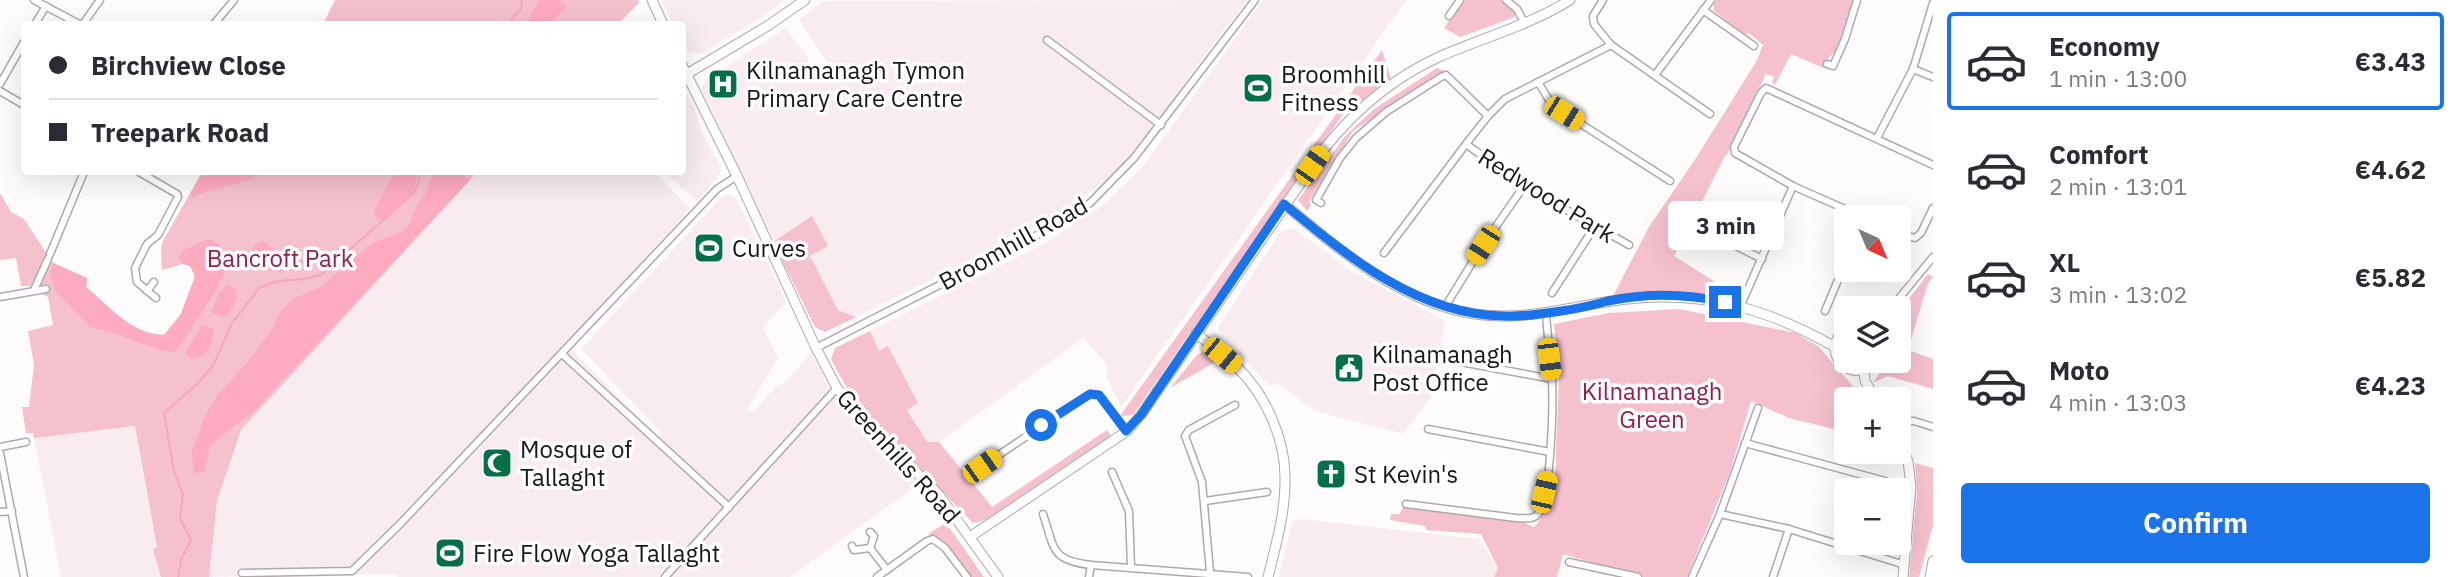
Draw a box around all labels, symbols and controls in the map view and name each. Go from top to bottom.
text: Economy [2049,29,2160,63]
icon: car [1965,30,2028,93]
text: €3.43 [2355,44,2426,78]
text: Birchview Close [91,48,286,82]
place label: Kilnamanagh Tymon Primary Care Centre [746,54,965,114]
place label: Broomhill Fitness [1281,58,1386,118]
text: 1 min · 13:00 [2049,63,2187,93]
hospital icon: Kilnamanagh Tymon Primary Care Centre [706,67,740,101]
sports icon: Broomhill Fitness [1241,71,1275,105]
car [1541,93,1588,133]
text: Treepark Road [91,115,269,149]
text: Comfort [2049,137,2148,171]
icon: car [1965,138,2028,201]
street label: Redwood Park [1473,140,1622,250]
car [1292,142,1333,188]
text: €4.62 [2355,152,2426,186]
text: 2 min · 13:01 [2049,171,2187,201]
street label: Broomhill Road [933,189,1093,297]
callout: 3 min [1667,201,1783,250]
north arrow [1834,205,1911,282]
map controls [1834,205,1911,555]
text: 3 min [1696,210,1756,240]
car [1463,222,1504,268]
sports icon: Curves [692,231,726,265]
place label: Curves [732,232,806,264]
park label: Bancroft Park [207,242,354,274]
text: XL [2049,245,2080,279]
icon: car [1965,246,2028,309]
text: €5.82 [2355,260,2426,294]
text: 3 min · 13:02 [2049,279,2187,309]
route end [1709,286,1741,318]
button: layers [1834,296,1911,373]
car [1200,334,1245,376]
car [1537,337,1562,381]
place label: Kilnamanagh Post Office [1372,338,1513,398]
public building icon: Kilnamanagh Post Office [1332,351,1366,385]
text: Moto [2049,353,2109,387]
icon: car [1965,354,2028,417]
text: €4.23 [2355,368,2426,402]
park label: Kilnamanagh Green [1582,375,1722,435]
street label: Greenhills Road [830,382,968,530]
button: + [1834,387,1911,464]
text: 4 min · 13:03 [2049,387,2187,417]
route start [1025,409,1057,441]
place label: Mosque of Tallaght [520,433,632,493]
car [959,445,1006,487]
mosque icon: Mosque of Tallaght [480,446,514,480]
church icon: St Kevin's [1314,457,1348,491]
place label: St Kevin's [1354,458,1458,490]
car [1530,469,1559,515]
button: − [1834,478,1911,555]
button: Confirm [1961,483,2430,563]
sports icon: Fire Flow Yoga Tallaght [433,536,467,570]
place label: Fire Flow Yoga Tallaght [473,537,720,569]

